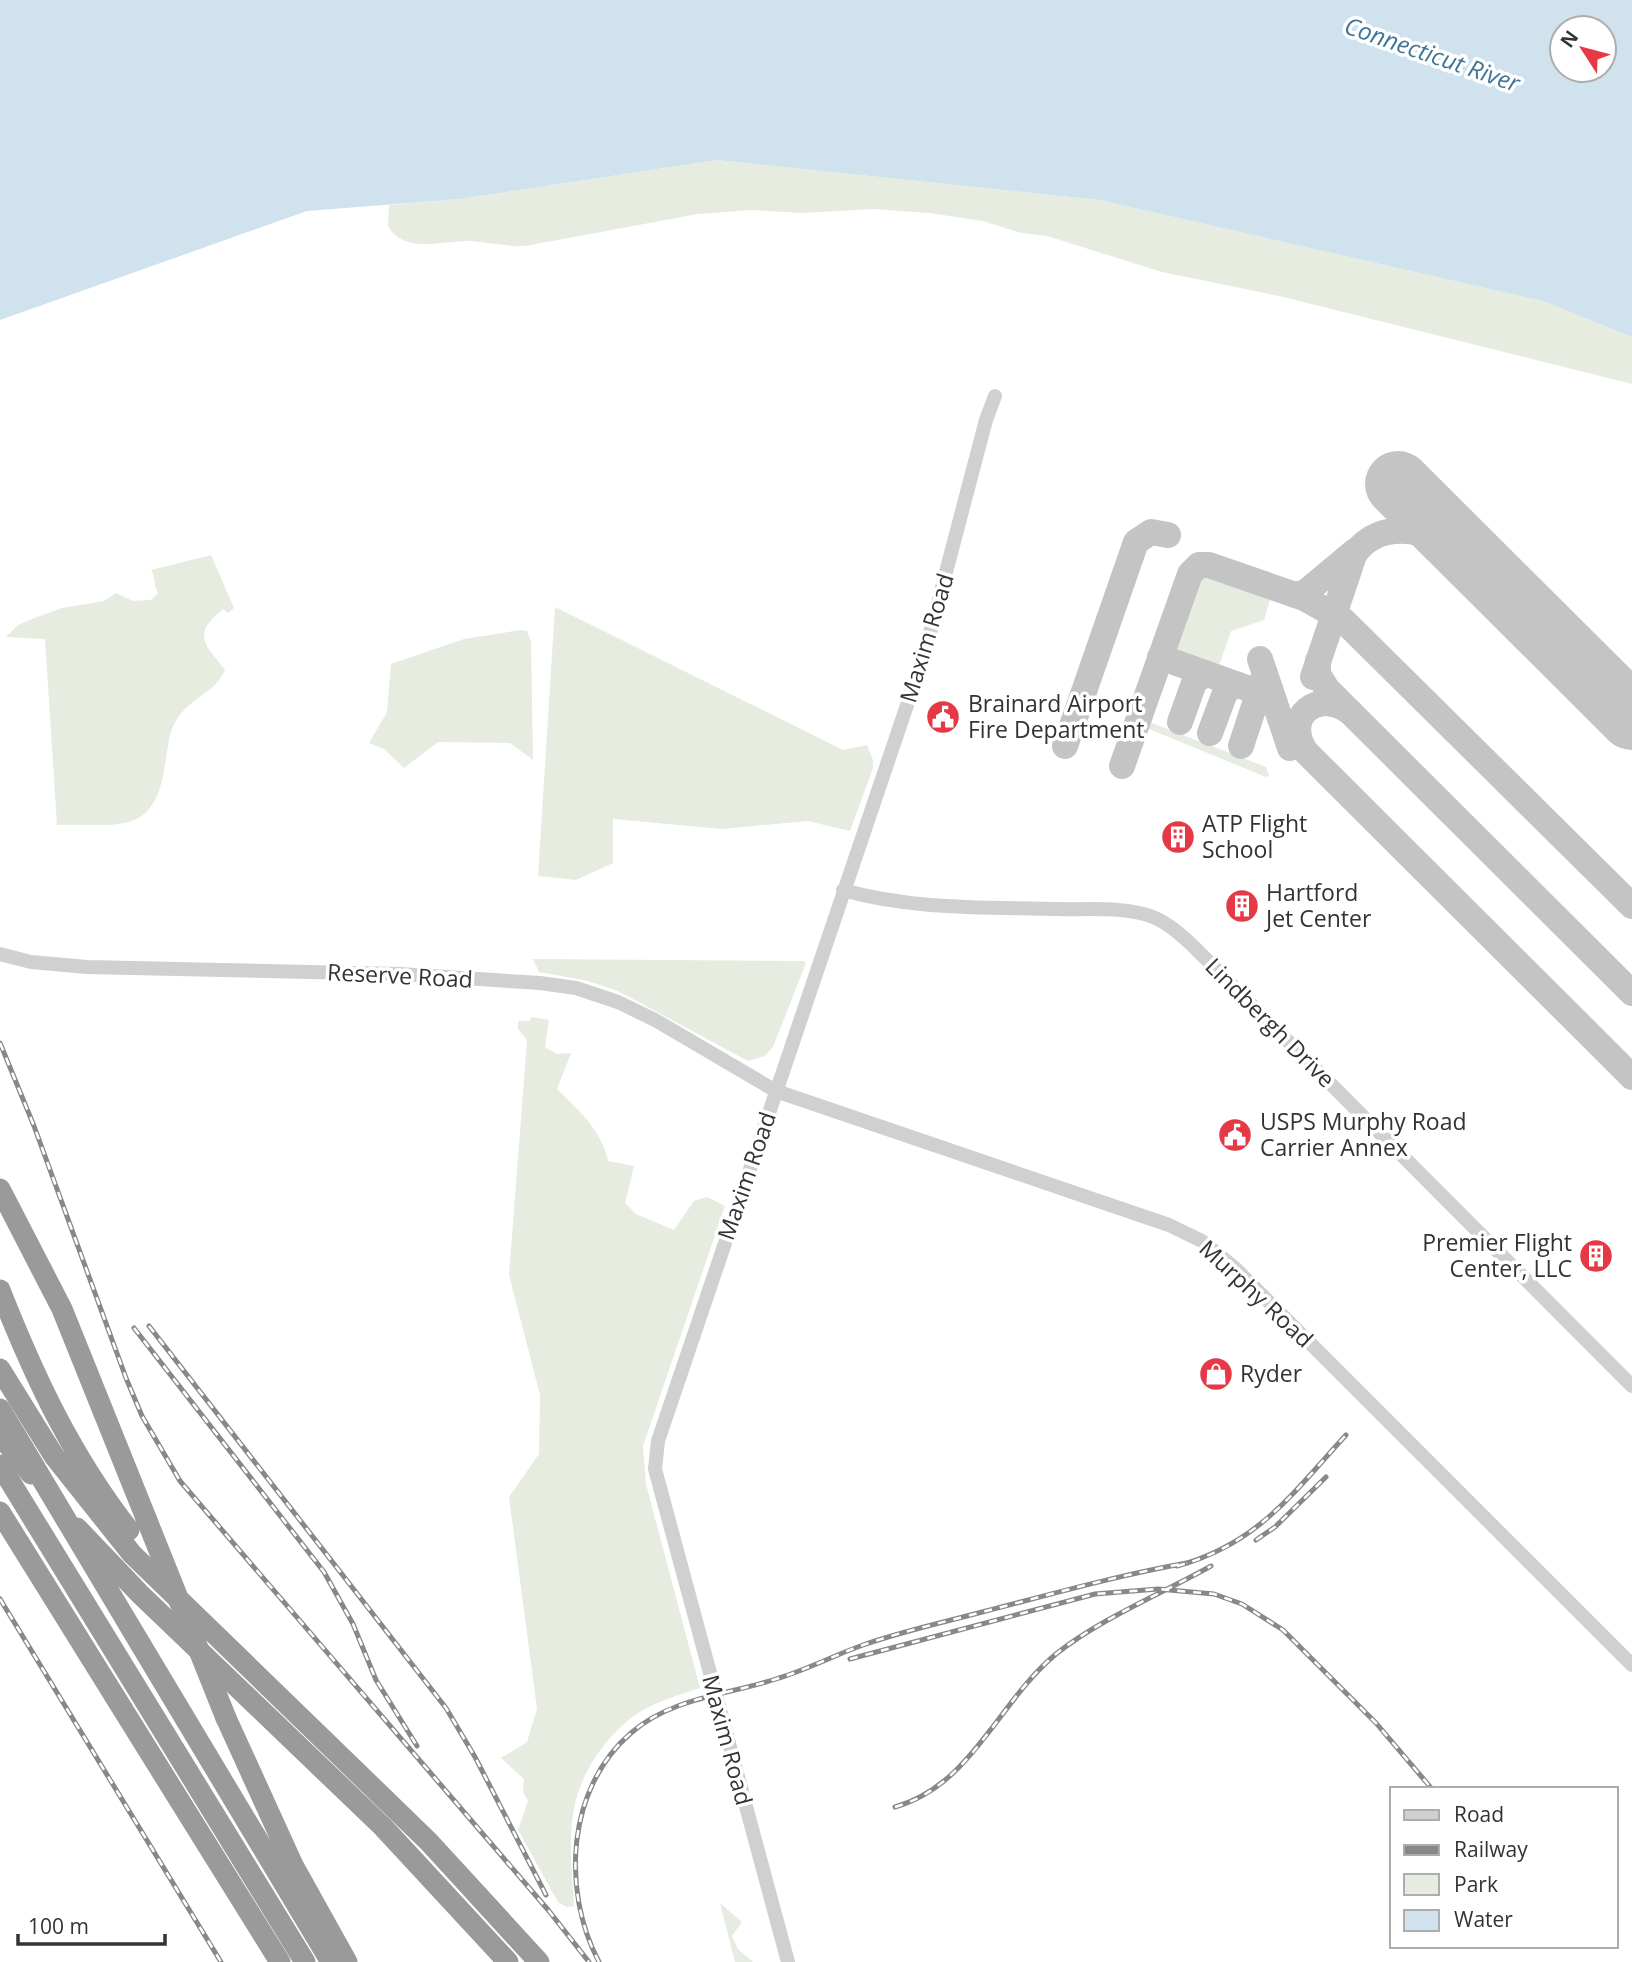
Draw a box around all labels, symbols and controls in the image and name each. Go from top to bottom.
water label: Connecticut River [1341,8,1526,99]
north arrow [1548,14,1618,84]
text: N [1554,25,1584,53]
street label: Maxim Road [891,569,961,706]
place label: Brainard Airport Fire Department [968,687,1145,745]
public building icon: Brainard Airport Fire Department [924,698,962,736]
place label: ATP Flight School [1202,807,1307,865]
building icon: ATP Flight School [1159,818,1197,856]
place label: Hartford Jet Center [1264,876,1372,934]
building icon: Hartford Jet Center [1223,887,1261,925]
street label: Lindbergh Drive [1199,950,1343,1094]
street label: Reserve Road [326,955,474,995]
place label: USPS Murphy Road Carrier Annex [1260,1105,1467,1163]
street label: Maxim Road [709,1107,783,1244]
public building icon: USPS Murphy Road Carrier Annex [1216,1116,1254,1154]
place label: Premier Flight Center, LLC [1422,1226,1572,1284]
street label: Murphy Road [1193,1232,1321,1354]
building icon: Premier Flight Center, LLC [1577,1237,1615,1275]
shop icon: Ryder [1197,1355,1235,1393]
place label: Ryder [1240,1357,1303,1389]
street label: Maxim Road [695,1671,761,1808]
legend [1390,1787,1618,1948]
text: Road [1454,1800,1504,1828]
text: Railway [1454,1835,1528,1863]
text: Park [1454,1870,1498,1898]
scale bar [18,1902,164,1946]
text: Water [1454,1905,1513,1933]
text: 100 m [28,1912,89,1940]

